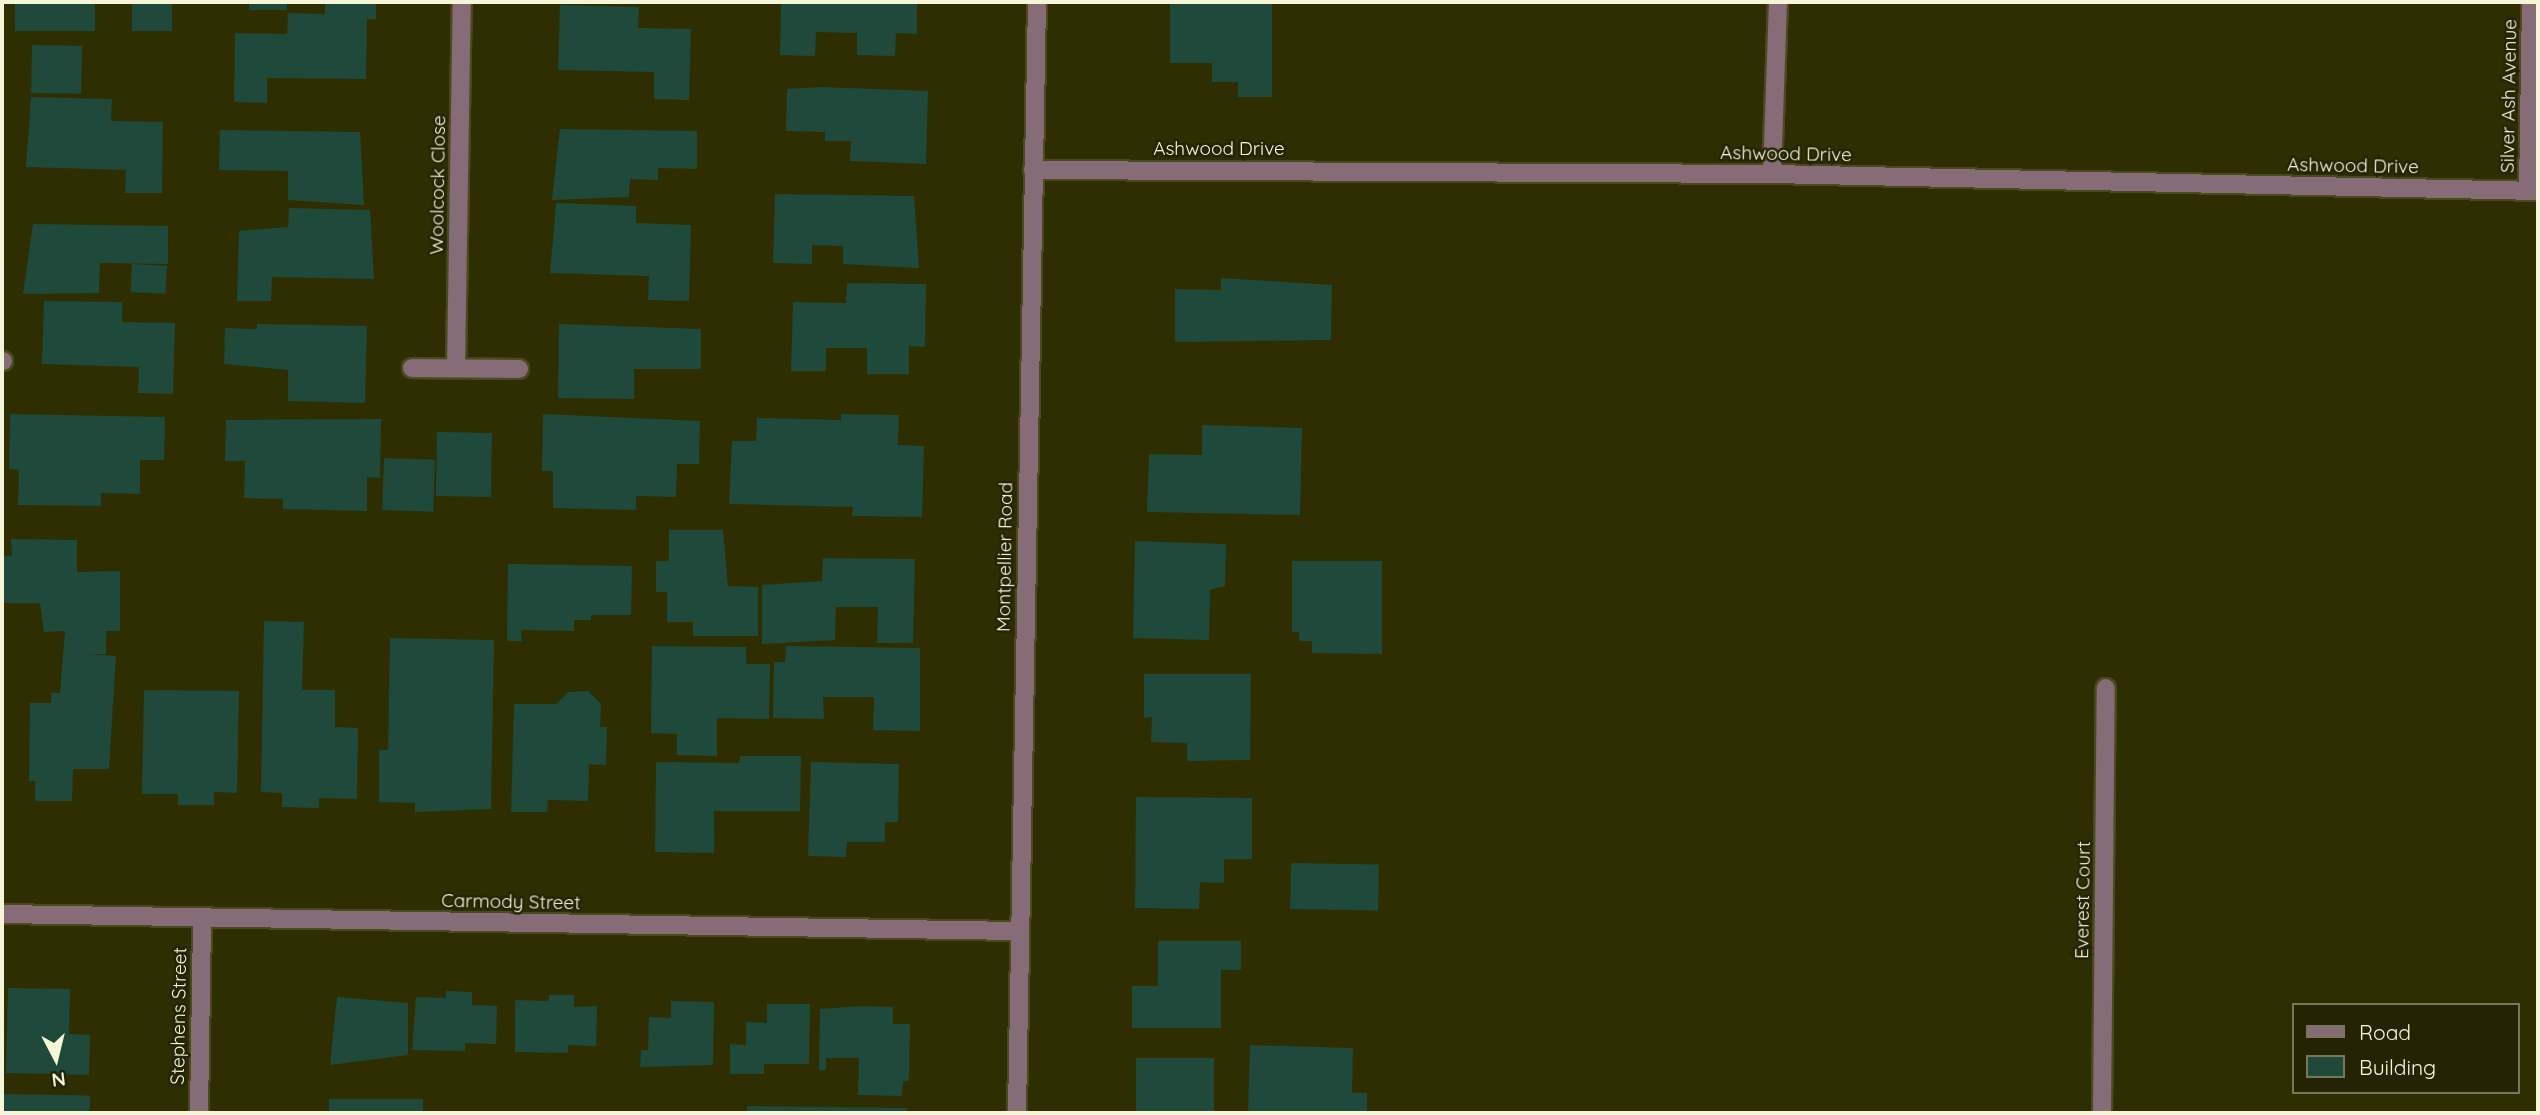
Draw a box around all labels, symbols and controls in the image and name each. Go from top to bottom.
street label: Silver Ash Avenue [2496,19,2522,173]
street label: Woolcock Close [425,115,451,255]
street label: Ashwood Drive [1153,138,1285,160]
street label: Ashwood Drive [1720,141,1852,167]
street label: Ashwood Drive [2287,153,2419,179]
street label: Montpellier Road [992,482,1018,632]
street label: Everest Court [2071,841,2095,959]
street label: Carmody Street [441,889,581,915]
street label: Stephens Street [166,947,192,1085]
legend [2292,1003,2519,1094]
text: Road [2359,1019,2411,1045]
north arrow [21,1024,91,1094]
text: Building [2359,1054,2436,1080]
text: N [50,1067,67,1093]

